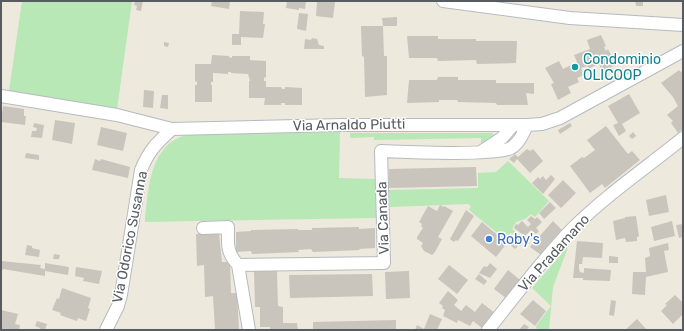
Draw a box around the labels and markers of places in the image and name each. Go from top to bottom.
place label: Condominio OLICOOP [583,51,661,84]
marker: Condominio OLICOOP [570,62,580,72]
place label: Roby's [497,231,540,248]
marker: Roby's [484,234,494,244]

